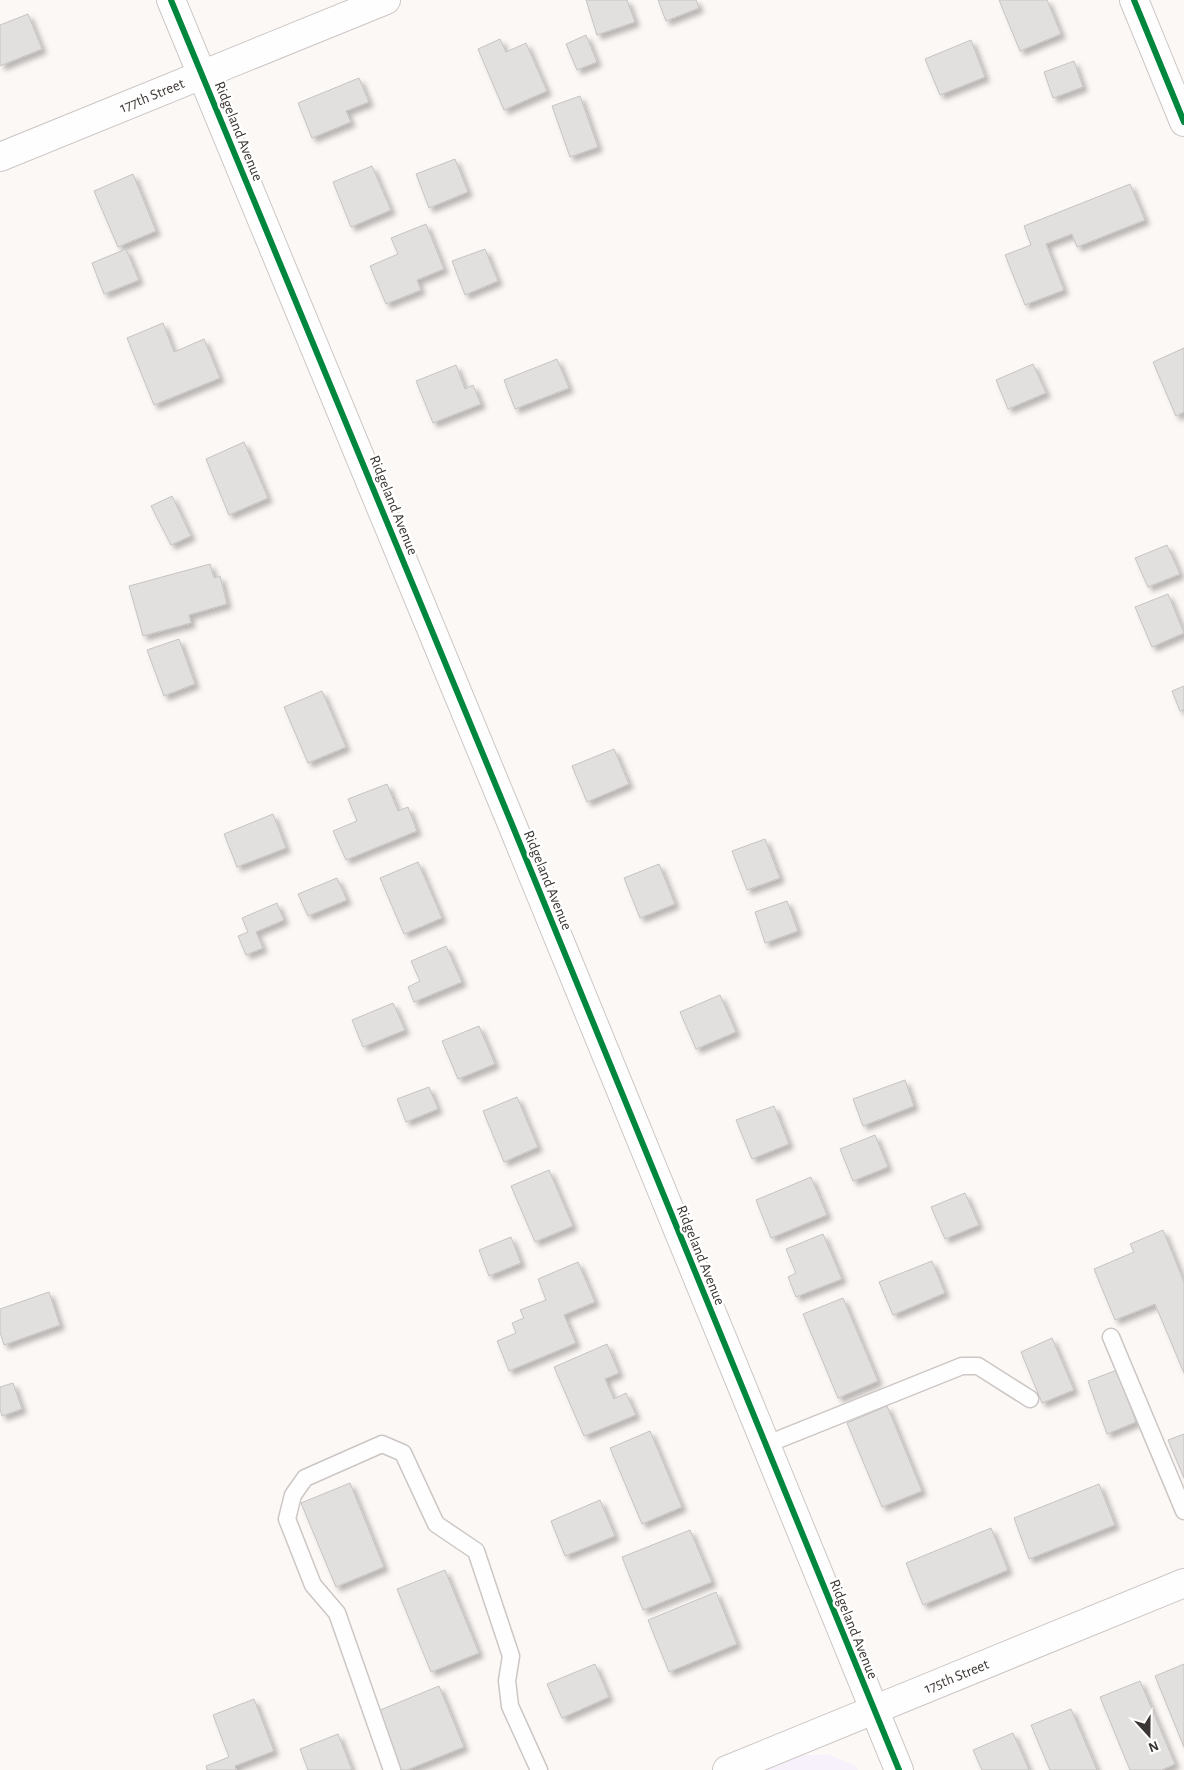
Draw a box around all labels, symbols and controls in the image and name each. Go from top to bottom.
street label: 177th Street [118,76,187,115]
street label: Ridgeland Avenue [212,79,265,183]
street label: Ridgeland Avenue [367,453,420,557]
street label: Ridgeland Avenue [521,828,574,932]
street label: Ridgeland Avenue [674,1203,727,1307]
street label: Ridgeland Avenue [827,1577,880,1681]
street label: 175th Street [922,1657,991,1696]
north arrow [1124,1710,1174,1760]
text: N [1146,1738,1160,1754]

